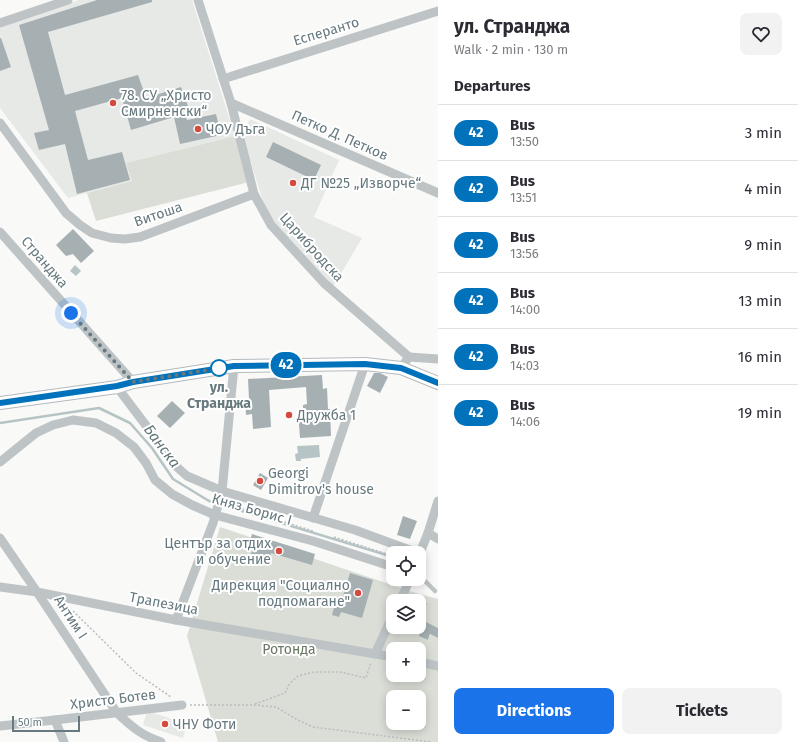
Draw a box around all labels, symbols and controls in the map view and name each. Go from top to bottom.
street label: Есперанто [291,13,361,50]
button: heart [740,13,782,55]
text: ул. Странджа [454,15,570,38]
text: Walk · 2 min · 130 m [454,42,568,57]
text: Departures [454,77,531,95]
place label: 78. СУ „Христо Смирненски“ [121,87,212,120]
marker: 78. СУ „Христо Смирненски“ [108,98,118,108]
street label: Петко Д. Петков [289,107,391,164]
text: Bus [510,116,535,134]
place label: ЧОУ Дъга [206,121,265,138]
marker: ЧОУ Дъга [193,124,203,134]
text: 42 [469,124,483,141]
text: 3 min [745,124,782,142]
text: 13:50 [510,134,539,149]
text: Bus [510,172,535,190]
place label: ДГ №25 „Изворче“ [300,175,422,192]
marker: ДГ №25 „Изворче“ [288,178,298,188]
text: 42 [469,180,483,197]
text: 4 min [744,180,782,198]
text: 13:51 [510,190,537,205]
street label: Витоша [132,198,184,231]
street label: Царибродска [276,209,347,285]
text: Bus [510,228,535,246]
street label: Странджа [18,233,72,292]
text: 42 [469,236,483,253]
text: 9 min [744,236,782,254]
text: 13:56 [510,246,539,261]
text: Bus [510,284,535,302]
text: 42 [469,292,483,309]
text: 13 min [738,292,782,310]
text: 14:00 [510,302,540,317]
your location [61,303,81,323]
text: Bus [510,340,535,358]
text: 42 [469,348,483,365]
text: 16 min [738,348,782,366]
line badge: 42 [268,352,304,378]
text: 42 [279,356,293,373]
text: 14:03 [510,358,539,373]
marker: ул. Странджа [210,359,228,377]
place label: ул. Странджа [187,379,251,412]
text: Bus [510,396,535,414]
text: 42 [469,404,483,421]
text: 19 min [738,404,782,422]
place label: Дружба 1 [296,407,356,424]
marker: Дружба 1 [284,410,294,420]
text: 14:06 [510,414,540,429]
water label: Банска [140,421,184,471]
place label: Georgi Dimitrov's house [268,465,374,498]
marker: Georgi Dimitrov's house [255,476,265,486]
street label: Княз Борис I [210,490,294,529]
place label: Център за отдих и обучение [164,535,271,568]
marker: Център за отдих и обучение [274,546,284,556]
map controls [386,546,426,730]
button: locate [386,546,426,586]
place label: Дирекция "Социално подпомагане" [211,577,350,610]
street label: Трапезица [128,588,200,618]
marker: Дирекция "Социално подпомагане" [353,588,363,598]
street label: Антим I [50,592,91,642]
button: layers [386,594,426,634]
park label: Ротонда [262,641,316,658]
button: + [386,642,426,682]
street label: Христо Ботев [69,686,157,713]
button: Directions [454,688,614,734]
button: Tickets [622,688,782,734]
button: − [386,690,426,730]
scale bar [12,714,80,733]
text: 50 m [18,716,42,729]
place label: ЧНУ Фоти [173,716,236,733]
marker: ЧНУ Фоти [160,719,170,729]

